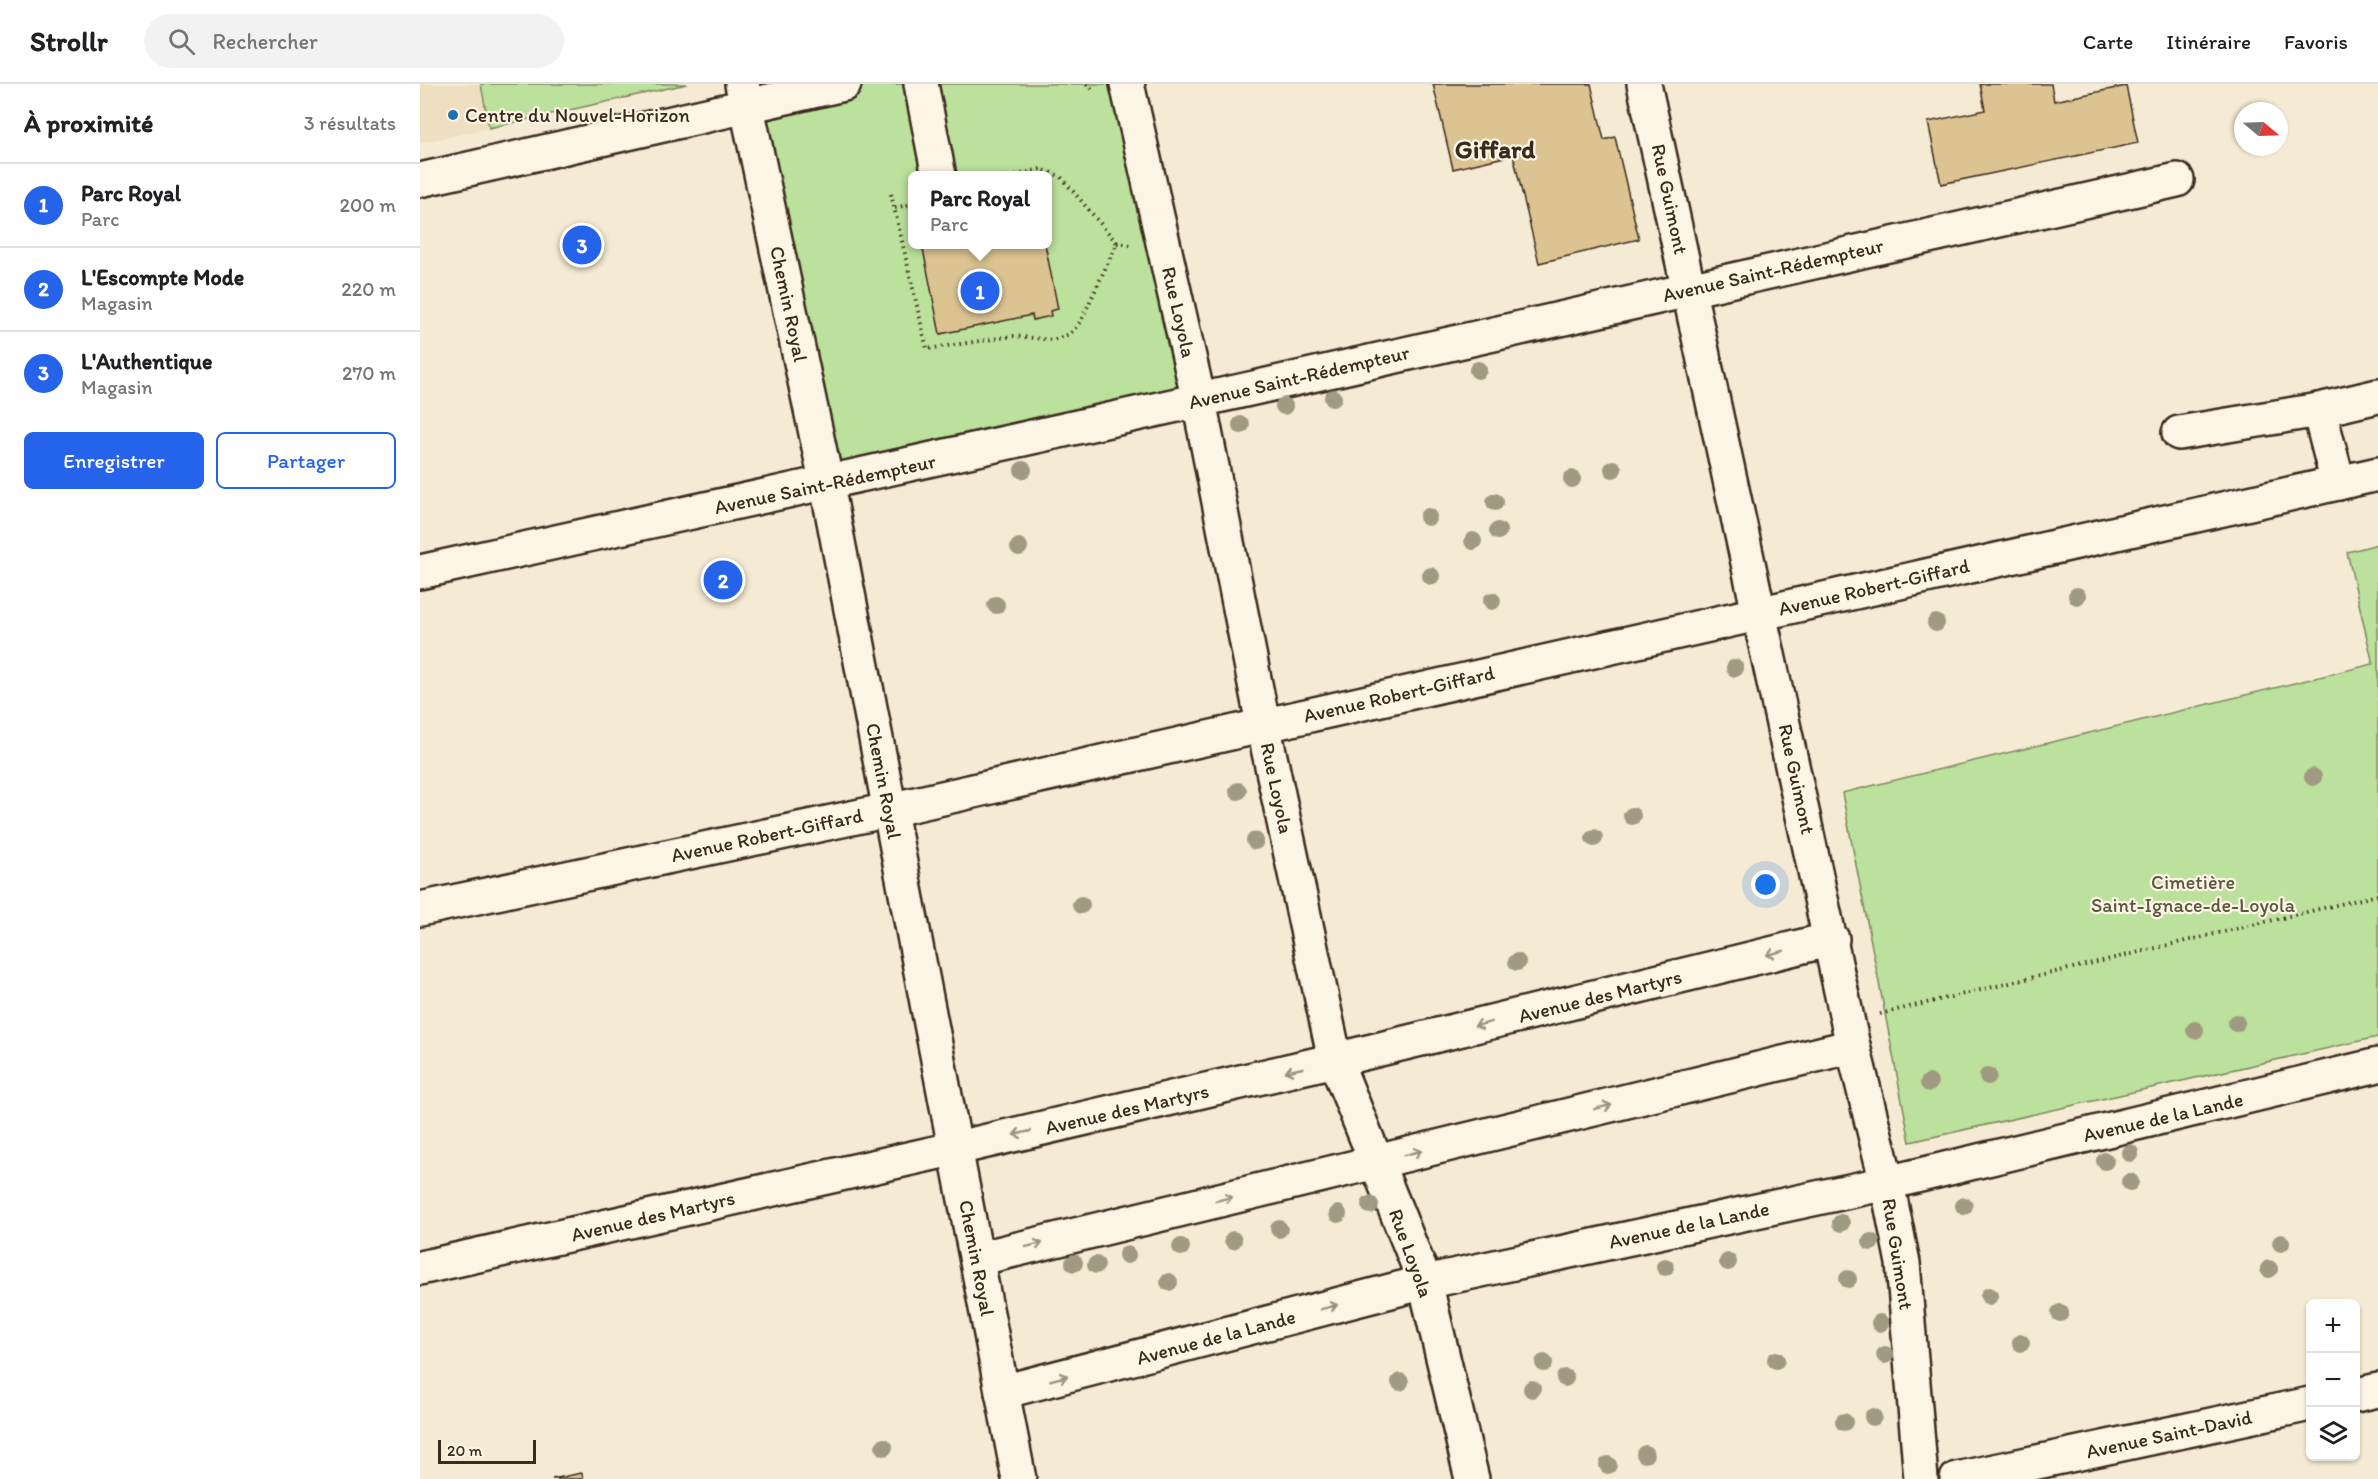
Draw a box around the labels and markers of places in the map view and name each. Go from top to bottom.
place label: Centre du Nouvel-Horizon [465,103,690,127]
marker: Centre du Nouvel-Horizon [446,108,460,122]
pin: 3 [562,222,602,268]
pin: 1 [960,268,1000,314]
pin: 2 [704,558,742,602]

